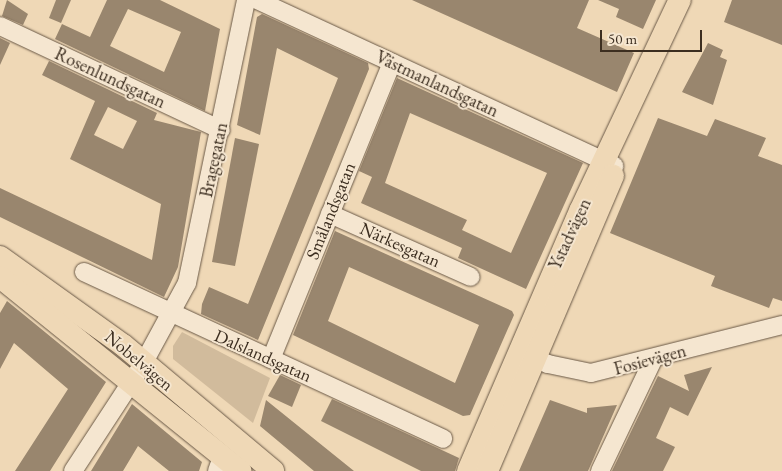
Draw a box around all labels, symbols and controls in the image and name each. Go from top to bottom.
scale bar [602,20,704,52]
text: 50 m [608,29,637,48]
street label: Rosenlundsgatan [51,43,169,113]
street label: Västmanlandsgatan [372,46,502,122]
street label: Bragegatan [196,121,232,199]
street label: Smålandsgatan [302,159,360,263]
street label: Ystadvägen [544,195,596,273]
street label: Närkesgatan [356,218,444,272]
street label: Dalslandsgatan [211,325,315,387]
street label: Nobelvägen [100,326,178,396]
street label: Fosievägen [611,340,689,380]

